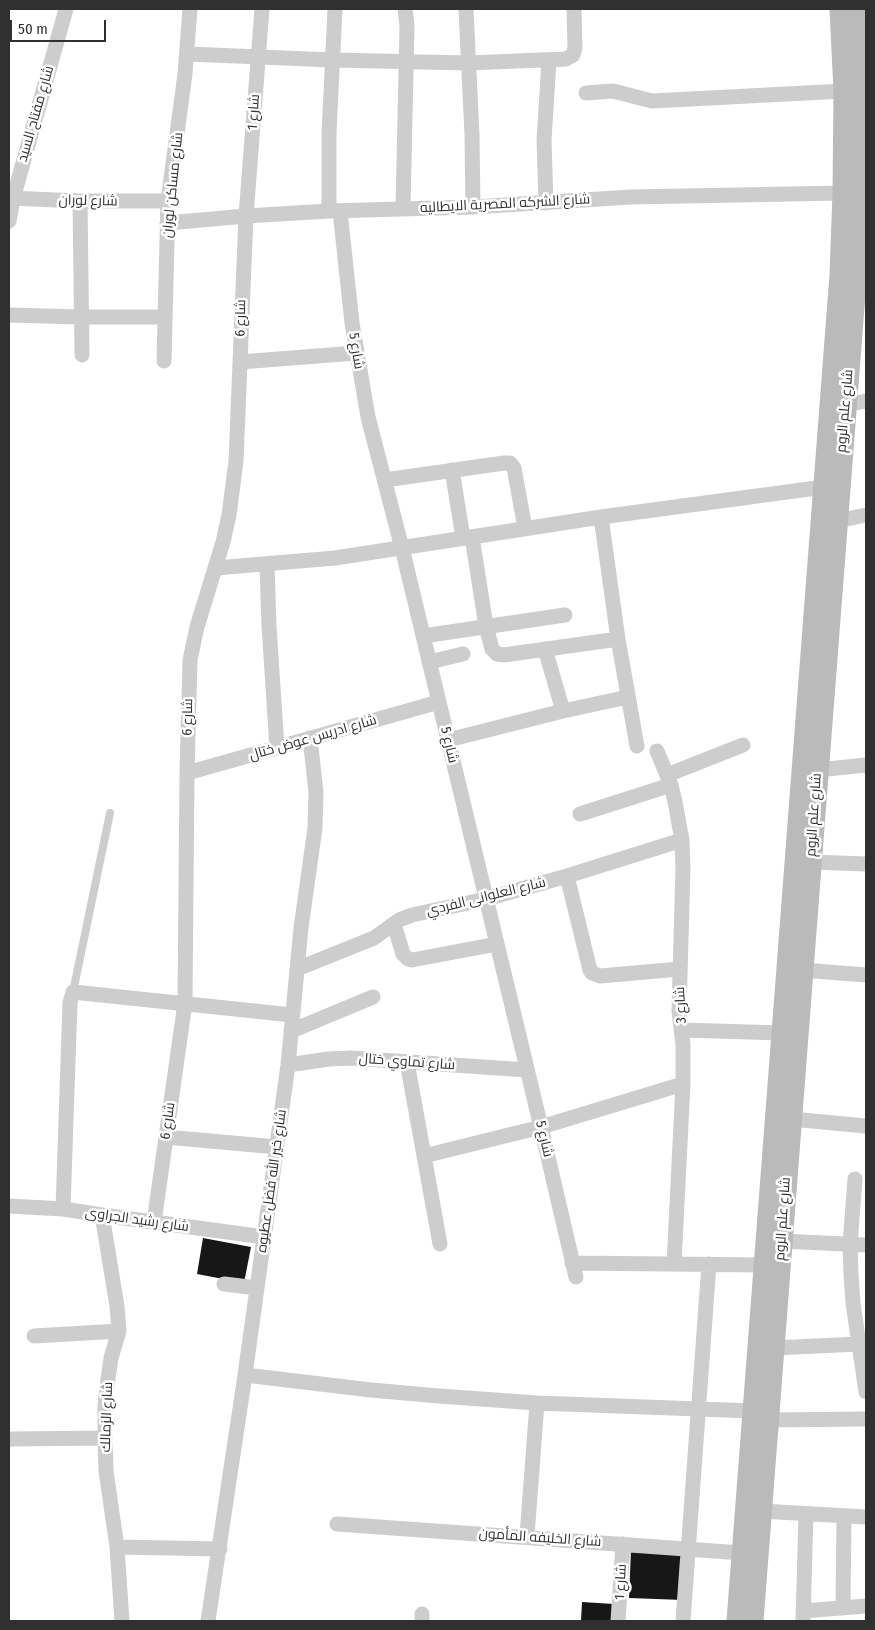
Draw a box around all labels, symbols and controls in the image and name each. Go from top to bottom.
scale bar [12,10,109,42]
text: 50 m [18,20,48,38]
street label: شارع مفتاح السيد [14,64,58,164]
street label: شارع 1 [244,94,264,130]
street label: شارع مساكن لوران [159,131,187,239]
street label: شارع الشركه المصرية الايطاليه [420,191,590,217]
street label: شارع لوران [58,192,118,210]
street label: شارع 6 [232,299,250,337]
street label: شارع 5 [345,331,367,371]
street label: شارع علم الروم [833,369,857,453]
street label: شارع 6 [179,698,197,736]
street label: شارع ادريس عوض ختال [247,712,379,764]
street label: شارع 5 [437,725,461,765]
street label: شارع علم الروم [803,773,825,857]
street label: شارع العلوانى الفردي [425,874,547,920]
street label: شارع 3 [672,986,690,1024]
street label: شارع تماوي ختال [358,1050,456,1074]
street label: شارع 6 [157,1101,179,1141]
street label: شارع خير الله فضل عطيوه [254,1108,290,1254]
street label: شارع 5 [532,1119,556,1159]
street label: شارع علم الروم [772,1177,794,1261]
street label: شارع رشيد الجراوى [84,1204,190,1236]
street label: شارع الزمالك [97,1381,117,1453]
street label: شارع الخليفه المأمون [478,1525,602,1551]
street label: شارع 1 [612,1564,630,1600]

